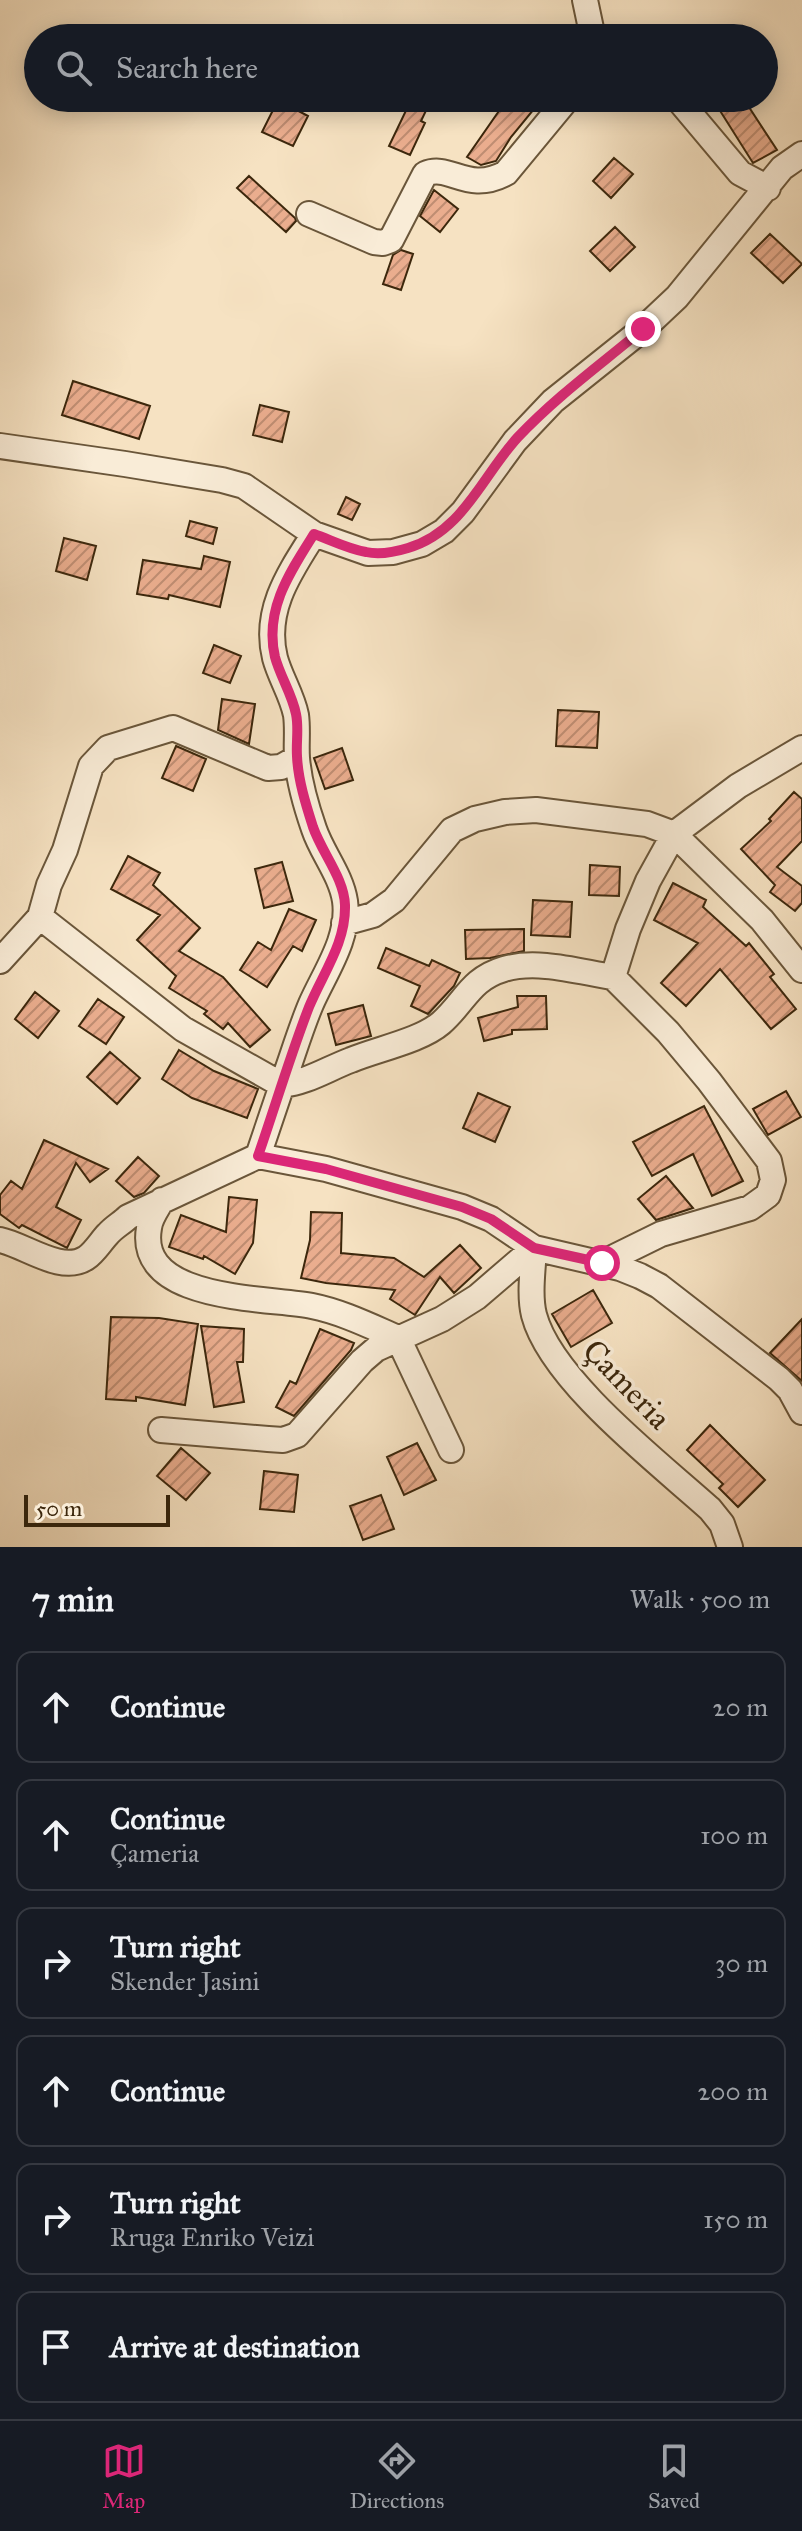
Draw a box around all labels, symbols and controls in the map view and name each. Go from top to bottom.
search box [24,24,778,112]
icon: search [52,46,96,90]
text: Search here [116,50,258,86]
route end [625,311,661,347]
route start [584,1245,620,1281]
street label: Çameria [574,1331,679,1438]
scale bar [24,1491,170,1527]
text: 50 m [36,1495,82,1522]
text: 7 min [32,1579,114,1620]
text: Walk · 500 m [630,1583,770,1615]
icon: ahead [34,1685,78,1729]
text: Continue [110,1689,225,1725]
text: 20 m [713,1691,768,1723]
text: Continue [110,1801,225,1837]
icon: ahead [34,1813,78,1857]
text: 100 m [700,1819,768,1851]
text: Çameria [110,1837,199,1869]
text: Turn right [110,1929,241,1965]
icon: right [34,1941,78,1985]
text: 30 m [715,1947,768,1979]
text: Skender Jasini [110,1965,260,1997]
icon: ahead [34,2069,78,2113]
text: Continue [110,2073,225,2109]
text: 200 m [697,2075,768,2107]
text: Turn right [110,2185,241,2221]
icon: right [34,2197,78,2241]
text: 150 m [703,2203,768,2235]
text: Rruga Enriko Veizi [110,2221,314,2253]
icon: arrive [34,2325,78,2369]
text: Arrive at destination [110,2329,360,2365]
tab: Map [102,2439,146,2514]
tab: Directions [349,2439,444,2514]
tab: Saved [648,2439,700,2514]

